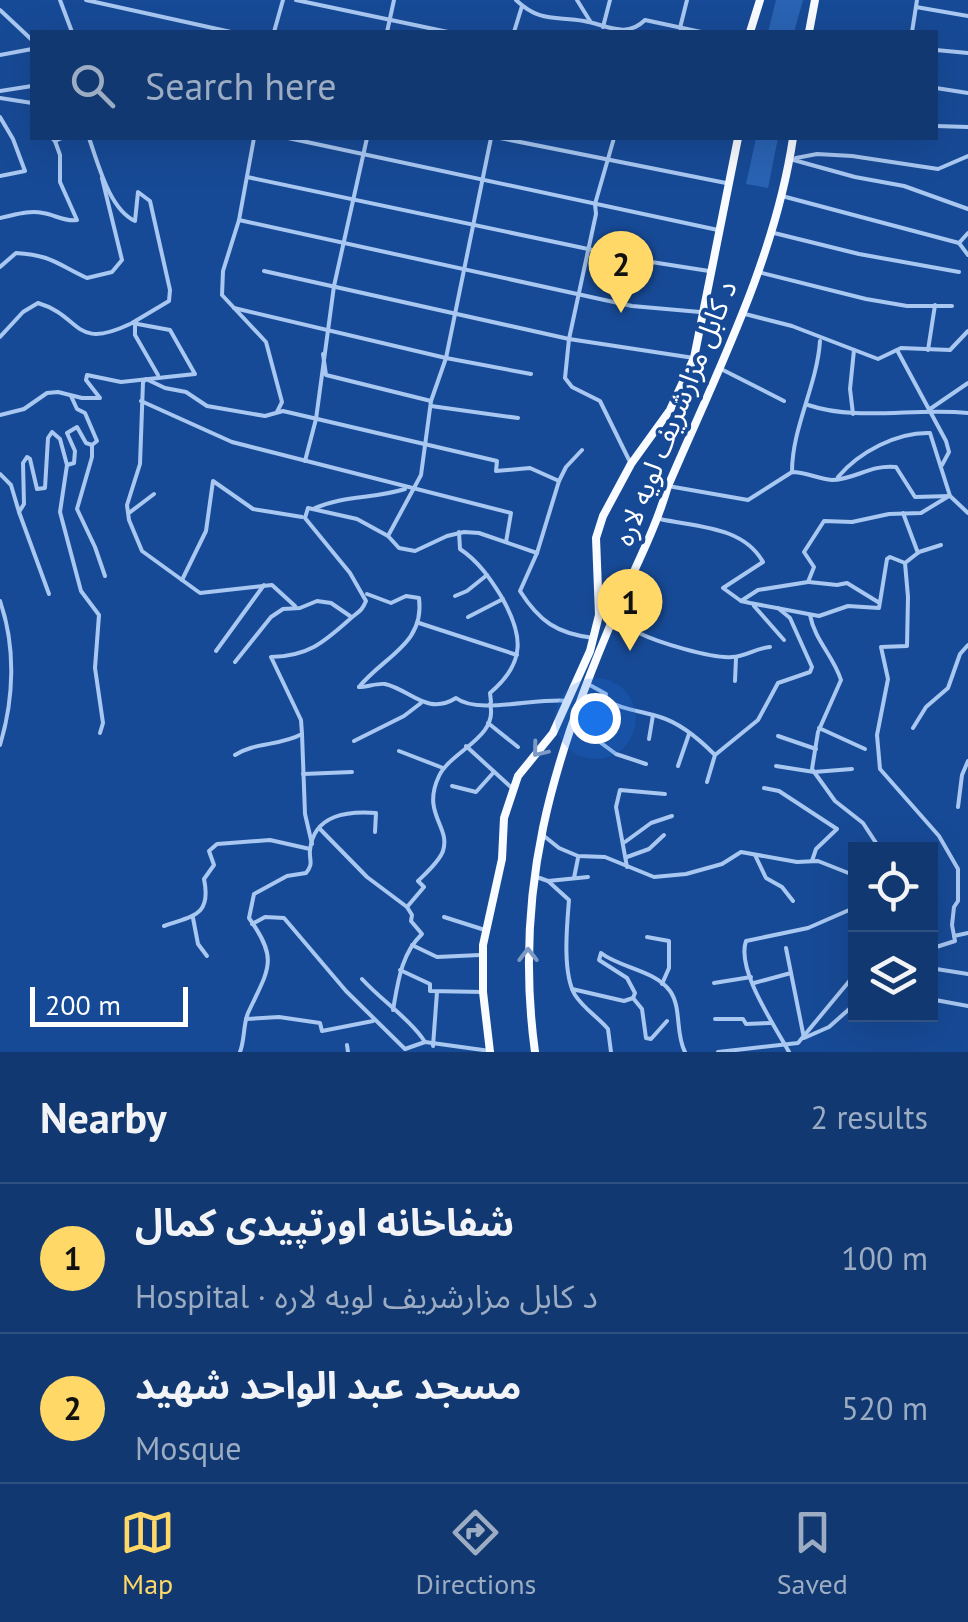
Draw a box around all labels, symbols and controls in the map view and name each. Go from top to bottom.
search box [30,30,938,140]
icon: search [65,58,120,113]
text: Search here [145,61,337,110]
pin: 2 [588,230,654,313]
street label: د کابل مزارشریف لویه لاره [604,275,745,551]
pin: 1 [598,568,662,651]
your location [570,693,621,744]
one-way arrow [533,739,551,757]
map controls [848,842,938,1022]
button: locate [848,842,938,932]
button: layers [848,932,938,1022]
one-way arrow [517,947,539,962]
scale bar [30,982,188,1026]
text: 200 m [45,986,121,1023]
text: Nearby [40,1090,167,1145]
text: 2 results [810,1096,928,1138]
text: شفاخانه اورتپیدی کمال [135,1197,514,1246]
text: 1 [63,1237,82,1279]
text: 100 m [841,1237,928,1279]
text: Hospital · د کابل مزارشریف لویه لاره [135,1275,598,1317]
text: مسجد عبد الواحد شهید [135,1360,521,1409]
text: 2 [63,1387,82,1429]
text: 520 m [841,1387,928,1429]
text: Mosque [135,1427,242,1469]
tab: Map [120,1505,175,1602]
tab: Directions [415,1505,536,1602]
tab: Saved [777,1505,848,1602]

